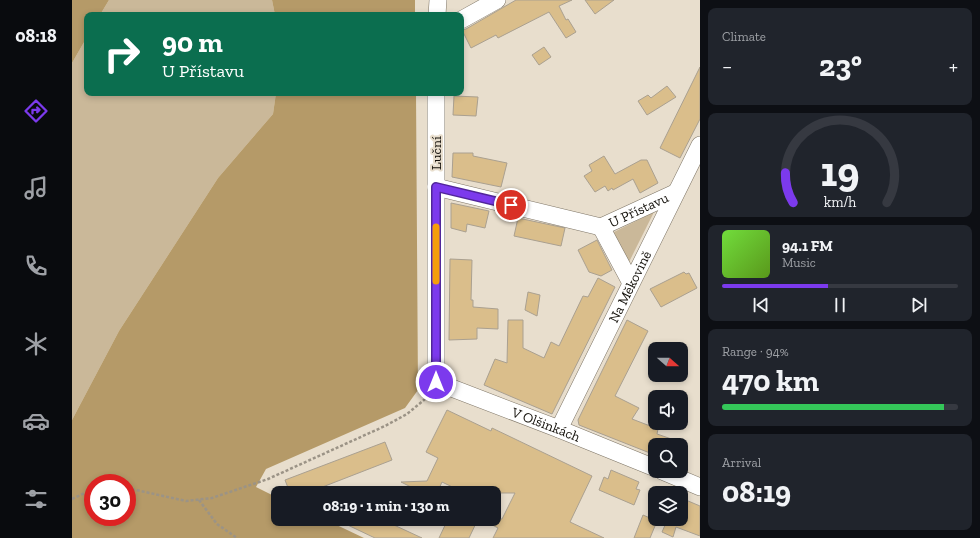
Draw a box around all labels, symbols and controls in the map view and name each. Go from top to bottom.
text: 08:18 [15,25,57,47]
text: 90 m [162,26,223,59]
icon: right [96,28,148,80]
text: Climate [722,29,766,44]
text: 23° [819,48,862,84]
text: − [722,53,732,80]
text: + [949,53,958,80]
text: U Přístavu [162,60,244,82]
icon: directions [22,97,50,125]
street label: Luční [428,136,445,170]
text: 19 [820,146,860,196]
icon: music [22,174,50,202]
pin [494,188,528,222]
street label: U Přístavu [606,189,671,231]
text: km/h [824,193,856,210]
icon: arrive [500,194,522,216]
text: 94.1 FM [782,237,833,255]
street label: Na Měkovině [605,248,655,326]
icon: phone [22,252,50,280]
text: Music [782,255,816,270]
icon: previous [750,294,772,316]
icon: pause [829,294,851,316]
icon: next [908,294,930,316]
icon: climate [22,330,50,358]
north arrow [648,342,688,382]
map controls [648,342,688,526]
text: Range · 94% [722,344,789,359]
position arrow [415,361,457,403]
text: 470 km [722,363,819,399]
button: sound [648,390,688,430]
street label: V Olšinkách [508,403,583,446]
icon: car [22,407,50,435]
button: search [648,438,688,478]
text: Arrival [722,455,761,470]
speed limit sign: 30 [84,474,136,526]
text: 08:19 [722,474,791,510]
icon: filters [22,485,50,513]
button: layers [648,486,688,526]
text: 08:19 · 1 min · 130 m [323,497,449,515]

